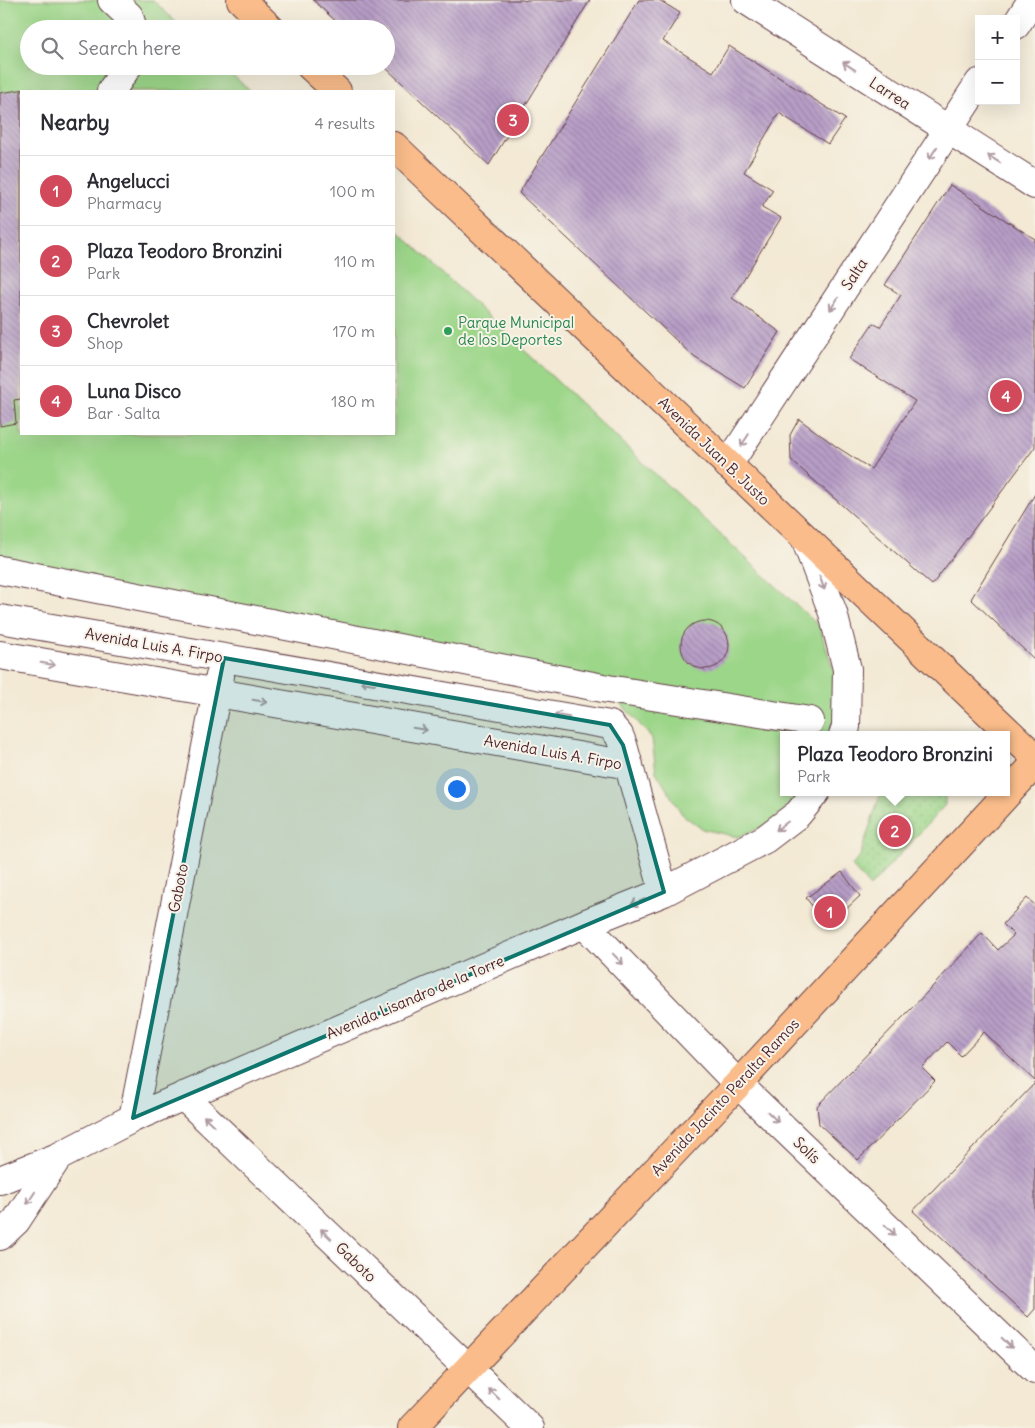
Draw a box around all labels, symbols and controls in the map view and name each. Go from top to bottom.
map controls [975,15,1020,105]
button: + [975,15,1020,60]
search box [20,20,395,75]
icon: search [38,34,66,62]
text: Search here [78,36,181,60]
button: − [975,60,1020,105]
one-way arrow [842,61,856,71]
street label: Larrea [866,73,914,113]
pin: 3 [497,101,529,139]
text: Nearby [40,109,110,136]
text: 4 results [314,113,375,133]
one-way arrow [928,146,938,160]
one-way arrow [987,153,1001,164]
text: Angelucci [87,169,170,193]
text: 1 [53,181,59,201]
text: 100 m [330,181,375,201]
text: Pharmacy [87,193,162,213]
text: Plaza Teodoro Bronzini [87,239,282,263]
text: 2 [52,251,60,271]
text: 110 m [334,251,375,271]
street label: Salta [837,254,871,293]
text: Park [87,263,120,283]
one-way arrow [829,297,839,311]
text: Chevrolet [87,309,169,333]
place label: Parque Municipal de los Deportes [458,313,574,349]
text: 3 [51,321,61,341]
text: 170 m [332,321,375,341]
marker: Parque Municipal de los Deportes [442,325,454,337]
text: Shop [87,333,123,353]
pin: 4 [990,377,1022,415]
text: Luna Disco [87,379,181,403]
text: 4 [51,391,61,411]
text: 180 m [331,391,375,411]
street label: Avenida Juan B. Justo [654,393,774,509]
text: Bar · Salta [87,403,160,423]
one-way arrow [740,432,750,446]
one-way arrow [818,575,827,591]
street label: Avenida Luis A. Firpo [84,624,224,666]
one-way arrow [40,659,56,669]
one-way arrow [360,677,376,687]
one-way arrow [251,696,267,706]
one-way arrow [555,711,571,721]
one-way arrow [412,724,428,734]
street label: Avenida Luis A. Firpo [483,731,623,773]
popup [780,731,1010,796]
text: Plaza Teodoro Bronzini [797,742,993,766]
text: Park [797,766,830,786]
your location [444,776,470,802]
pin: 2 [879,812,911,850]
one-way arrow [776,821,789,832]
street label: Gaboto [164,862,192,914]
pin: 1 [814,893,846,931]
one-way arrow [631,898,646,908]
street label: Avenida Lisandro de la Torre [323,951,507,1043]
one-way arrow [612,953,624,966]
street label: Avenida Jacinto Peralta Ramos [647,1014,803,1180]
one-way arrow [767,1111,779,1123]
one-way arrow [203,1115,215,1127]
street label: Solís [789,1133,825,1167]
one-way arrow [26,1190,36,1204]
one-way arrow [884,1224,896,1236]
one-way arrow [320,1228,333,1240]
street label: Gaboto [332,1238,380,1286]
one-way arrow [1001,1337,1013,1349]
one-way arrow [488,1388,501,1400]

